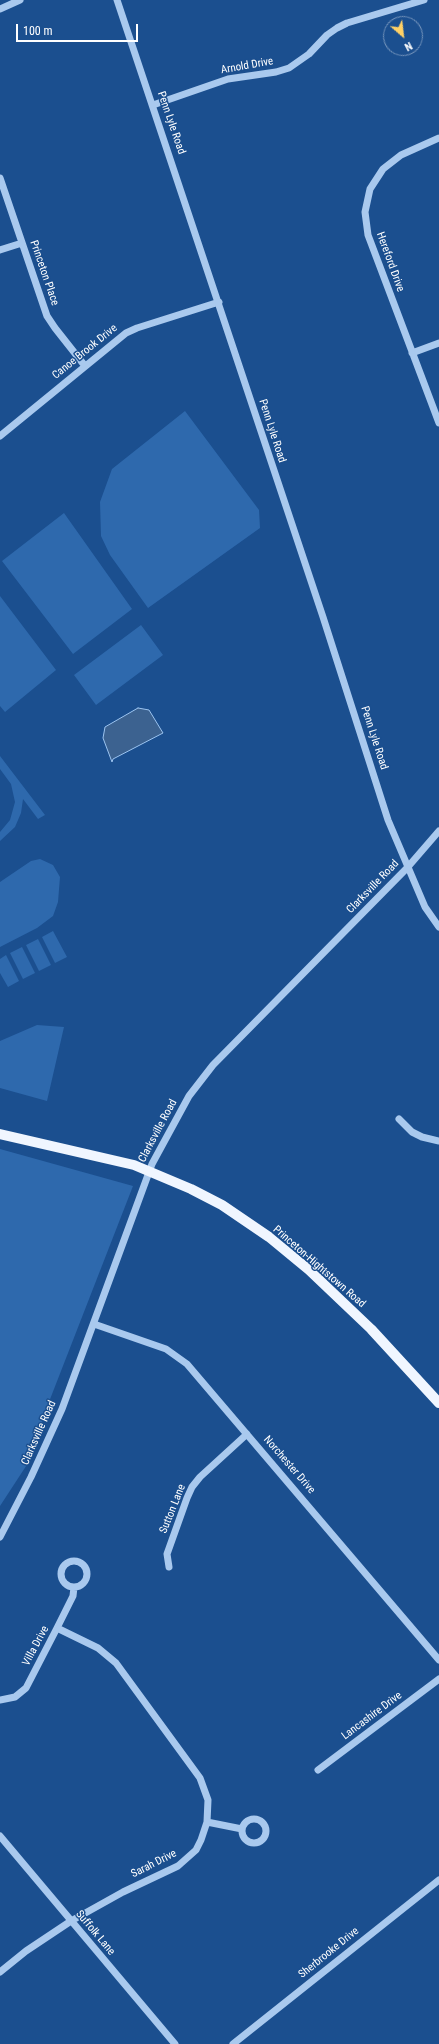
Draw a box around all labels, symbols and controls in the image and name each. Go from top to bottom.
scale bar [18,16,140,42]
north arrow [383,16,423,56]
text: 100 m [23,24,53,38]
text: N [402,39,414,53]
street label: Arnold Drive [220,55,274,77]
street label: Penn Lyle Road [154,90,188,156]
street label: Hereford Drive [373,230,407,294]
street label: Princeton Place [27,239,61,307]
street label: Canoe Brook Drive [50,322,120,382]
street label: Penn Lyle Road [256,398,288,464]
street label: Penn Lyle Road [358,705,390,771]
street label: Clarksville Road [344,857,402,917]
street label: Clarksville Road [136,1097,180,1165]
street label: Princeton-Hightstown Road [270,1223,368,1311]
street label: Clarksville Road [19,1399,59,1467]
street label: Norchester Drive [260,1433,318,1497]
street label: Sutton Lane [157,1483,189,1535]
street label: Villa Drive [20,1624,52,1668]
street label: Lancashire Drive [339,1689,405,1743]
street label: Sarah Drive [129,1847,179,1881]
street label: Suffolk Lane [72,1908,118,1958]
street label: Sherbrooke Drive [296,1925,362,1981]

